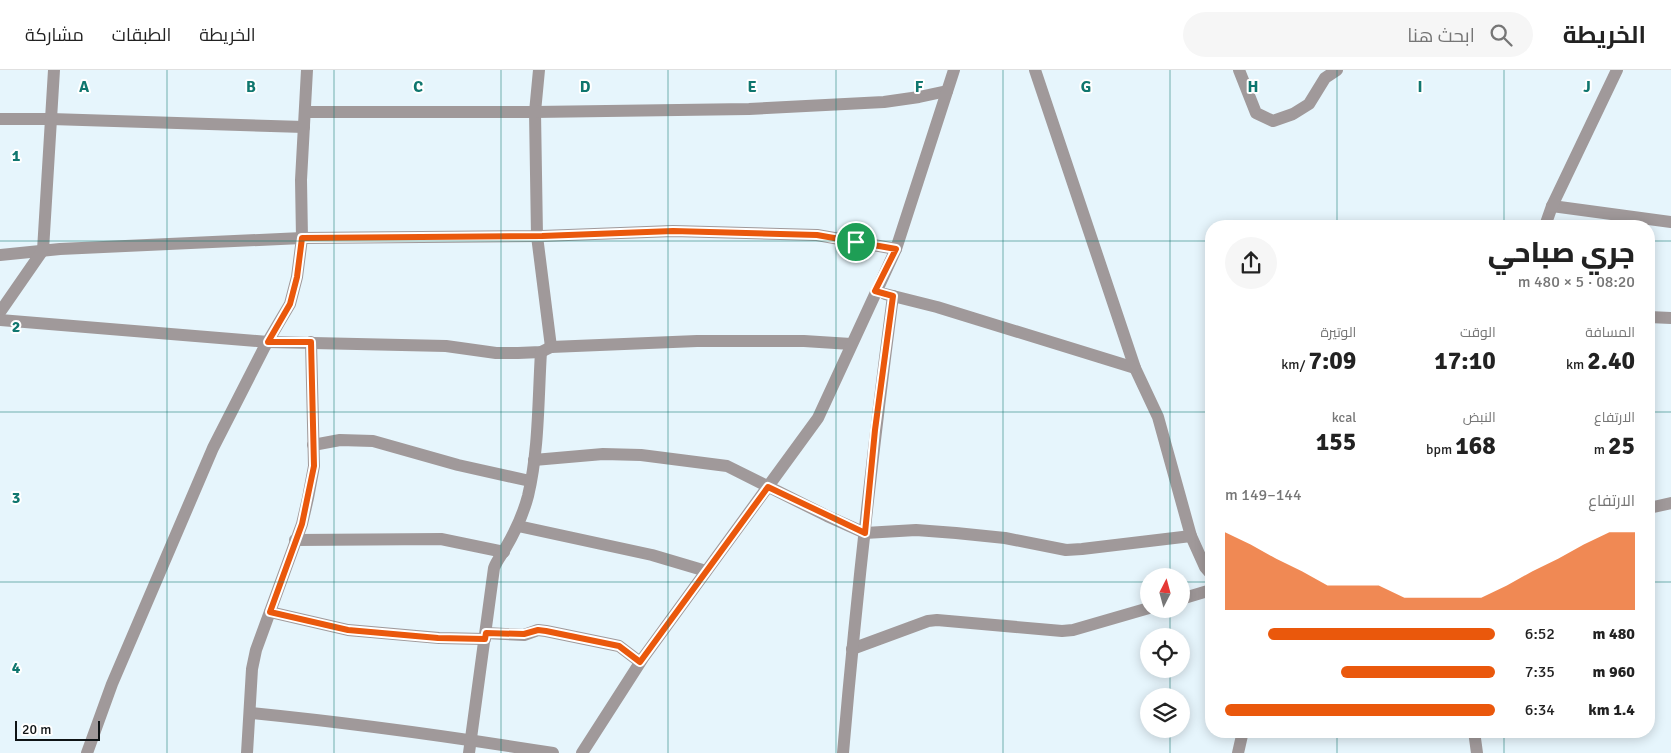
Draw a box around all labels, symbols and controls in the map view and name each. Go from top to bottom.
search box [1183,12,1533,57]
text: الخريطة [1563,20,1646,50]
icon: search [1487,21,1515,49]
text: مشاركة [25,24,84,46]
text: الطبقات [112,24,171,46]
text: الخريطة [199,24,256,46]
text: ابحث هنا [1407,24,1475,48]
text: A [79,77,90,97]
text: B [246,77,256,97]
text: C [413,77,423,97]
text: D [580,77,591,97]
text: E [747,77,757,97]
text: F [915,77,924,97]
text: G [1081,77,1091,97]
text: H [1248,77,1258,97]
text: I [1417,77,1423,97]
text: J [1583,77,1591,97]
text: 1 [12,146,21,166]
pin [835,221,877,263]
icon: arrive [842,228,870,256]
text: جري صباحي [1488,236,1635,270]
button: share [1225,237,1277,289]
text: 08:20 · 5 × 480 m [1518,272,1635,292]
text: 2 [12,317,20,337]
text: الوتيرة [1320,324,1356,341]
text: الوقت [1460,324,1496,341]
text: المسافة [1585,324,1635,341]
text: 7:09 [1308,345,1356,376]
text: 17:10 [1434,345,1496,376]
text: 2.40 [1587,345,1635,376]
text: /km [1281,356,1308,373]
text: km [1566,356,1587,373]
text: kcal [1332,409,1356,426]
text: النبض [1463,409,1496,426]
text: الارتفاع [1594,409,1635,426]
text: 155 [1316,426,1356,457]
text: 168 [1455,430,1496,461]
text: 25 [1608,430,1635,461]
text: bpm [1426,441,1455,458]
text: m [1594,441,1608,458]
text: 144–149 m [1225,485,1302,505]
text: 3 [12,488,20,508]
text: الارتفاع [1588,491,1635,511]
north arrow [1140,568,1190,618]
map controls [1140,568,1190,738]
text: 6:52 [1525,624,1555,644]
text: 480 m [1593,624,1635,644]
button: locate [1140,628,1190,678]
text: 4 [12,658,21,678]
text: 7:35 [1525,662,1555,682]
text: 960 m [1593,662,1635,682]
button: layers [1140,688,1190,738]
text: 6:34 [1525,700,1555,720]
text: 1.4 km [1588,700,1635,720]
scale bar [15,718,100,741]
text: 20 m [22,721,51,738]

